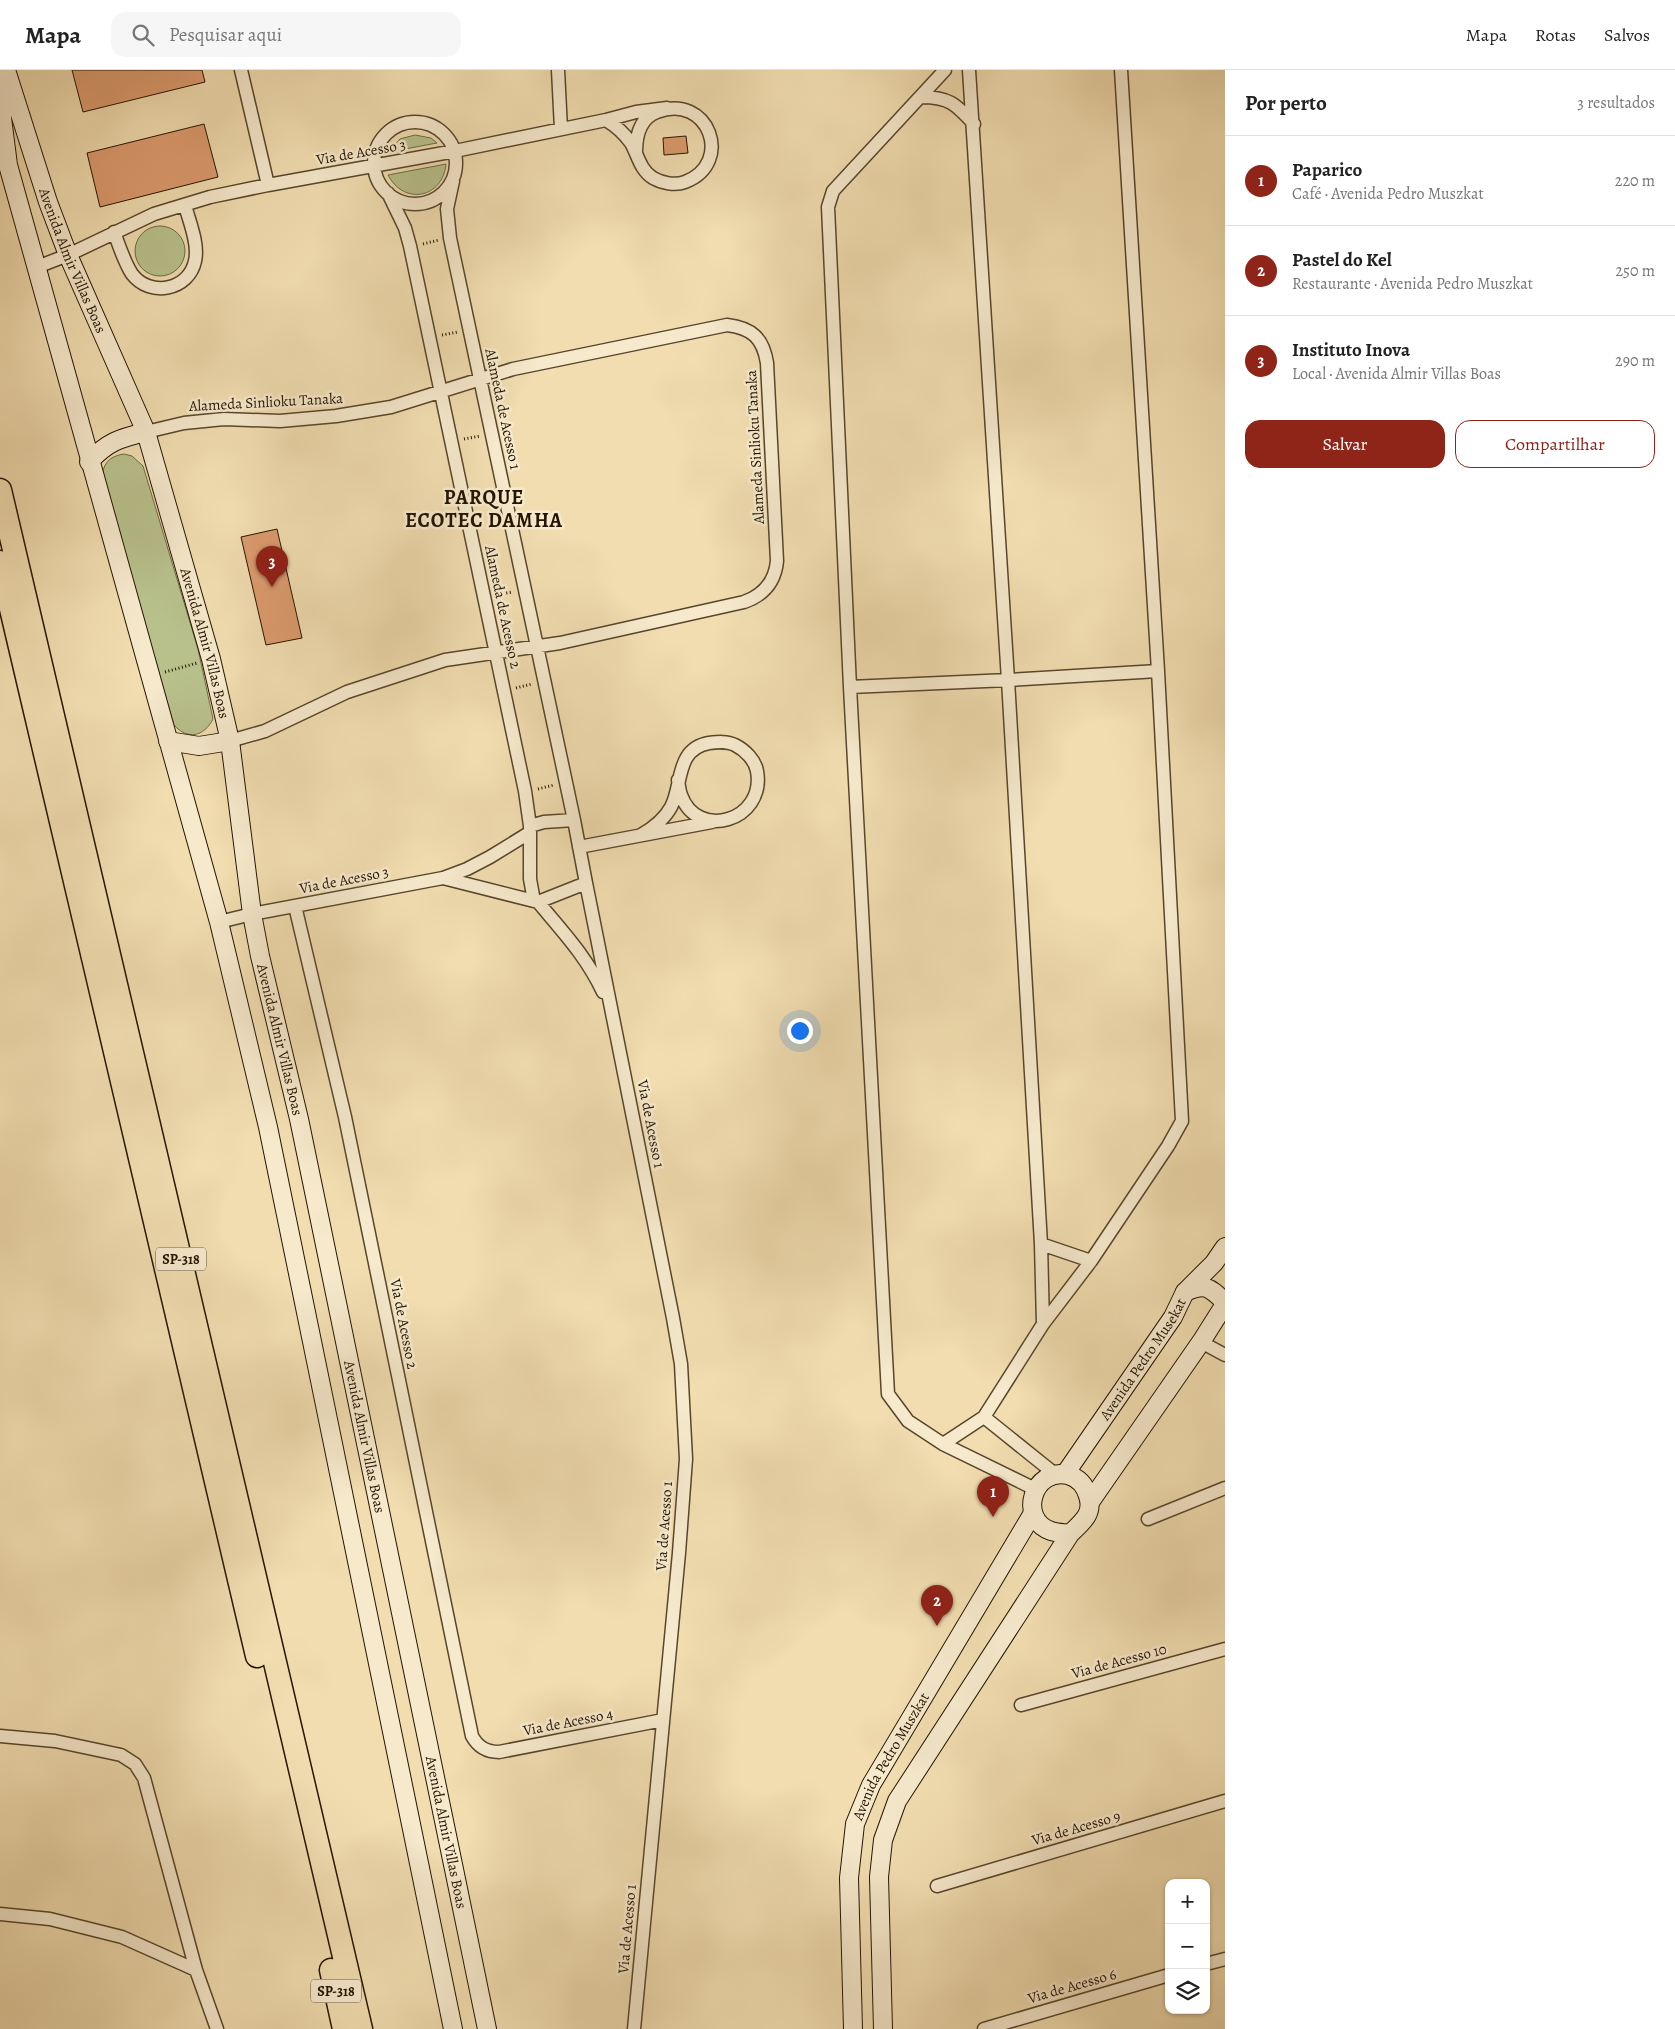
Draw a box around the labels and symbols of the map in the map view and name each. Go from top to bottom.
street label: Via de Acesso 3 [314,134,407,170]
street label: Avenida Almir Villas Boas [34,185,111,336]
street label: Alameda de Acesso 1 [480,346,526,471]
street label: Alameda Sinlioku Tanaka [741,369,769,526]
street label: Alameda Sinlioku Tanaka [187,388,344,416]
district label: PARQUE ECOTEC DAMHA [405,484,563,534]
street label: Alameda de Acesso 2 [480,543,526,670]
pin: 3 [256,546,288,587]
street label: Avenida Almir Villas Boas [175,565,234,721]
street label: Via de Acesso 3 [297,862,390,899]
street label: Avenida Almir Villas Boas [252,961,308,1117]
your location [787,1018,813,1044]
street label: Via de Acesso 1 [632,1077,669,1170]
road number: SP-318 [156,1248,206,1270]
street label: Via de Acesso 2 [385,1276,423,1371]
street label: Avenida Pedro Musekat [1094,1295,1191,1425]
street label: Avenida Almir Villas Boas [339,1358,390,1515]
pin: 1 [977,1476,1009,1517]
street label: Via de Acesso 1 [651,1481,677,1572]
pin: 2 [921,1585,953,1626]
street label: Via de Acesso 10 [1068,1639,1169,1684]
street label: Avenida Pedro Muszkat [847,1689,934,1824]
street label: Via de Acesso 4 [520,1703,615,1741]
street label: Avenida Almir Villas Boas [421,1753,472,1910]
street label: Via de Acesso 9 [1028,1806,1123,1850]
street label: Via de Acesso 1 [613,1884,641,1975]
street label: Via de Acesso 6 [1024,1964,1119,2008]
road number: SP-318 [311,1980,361,2002]

